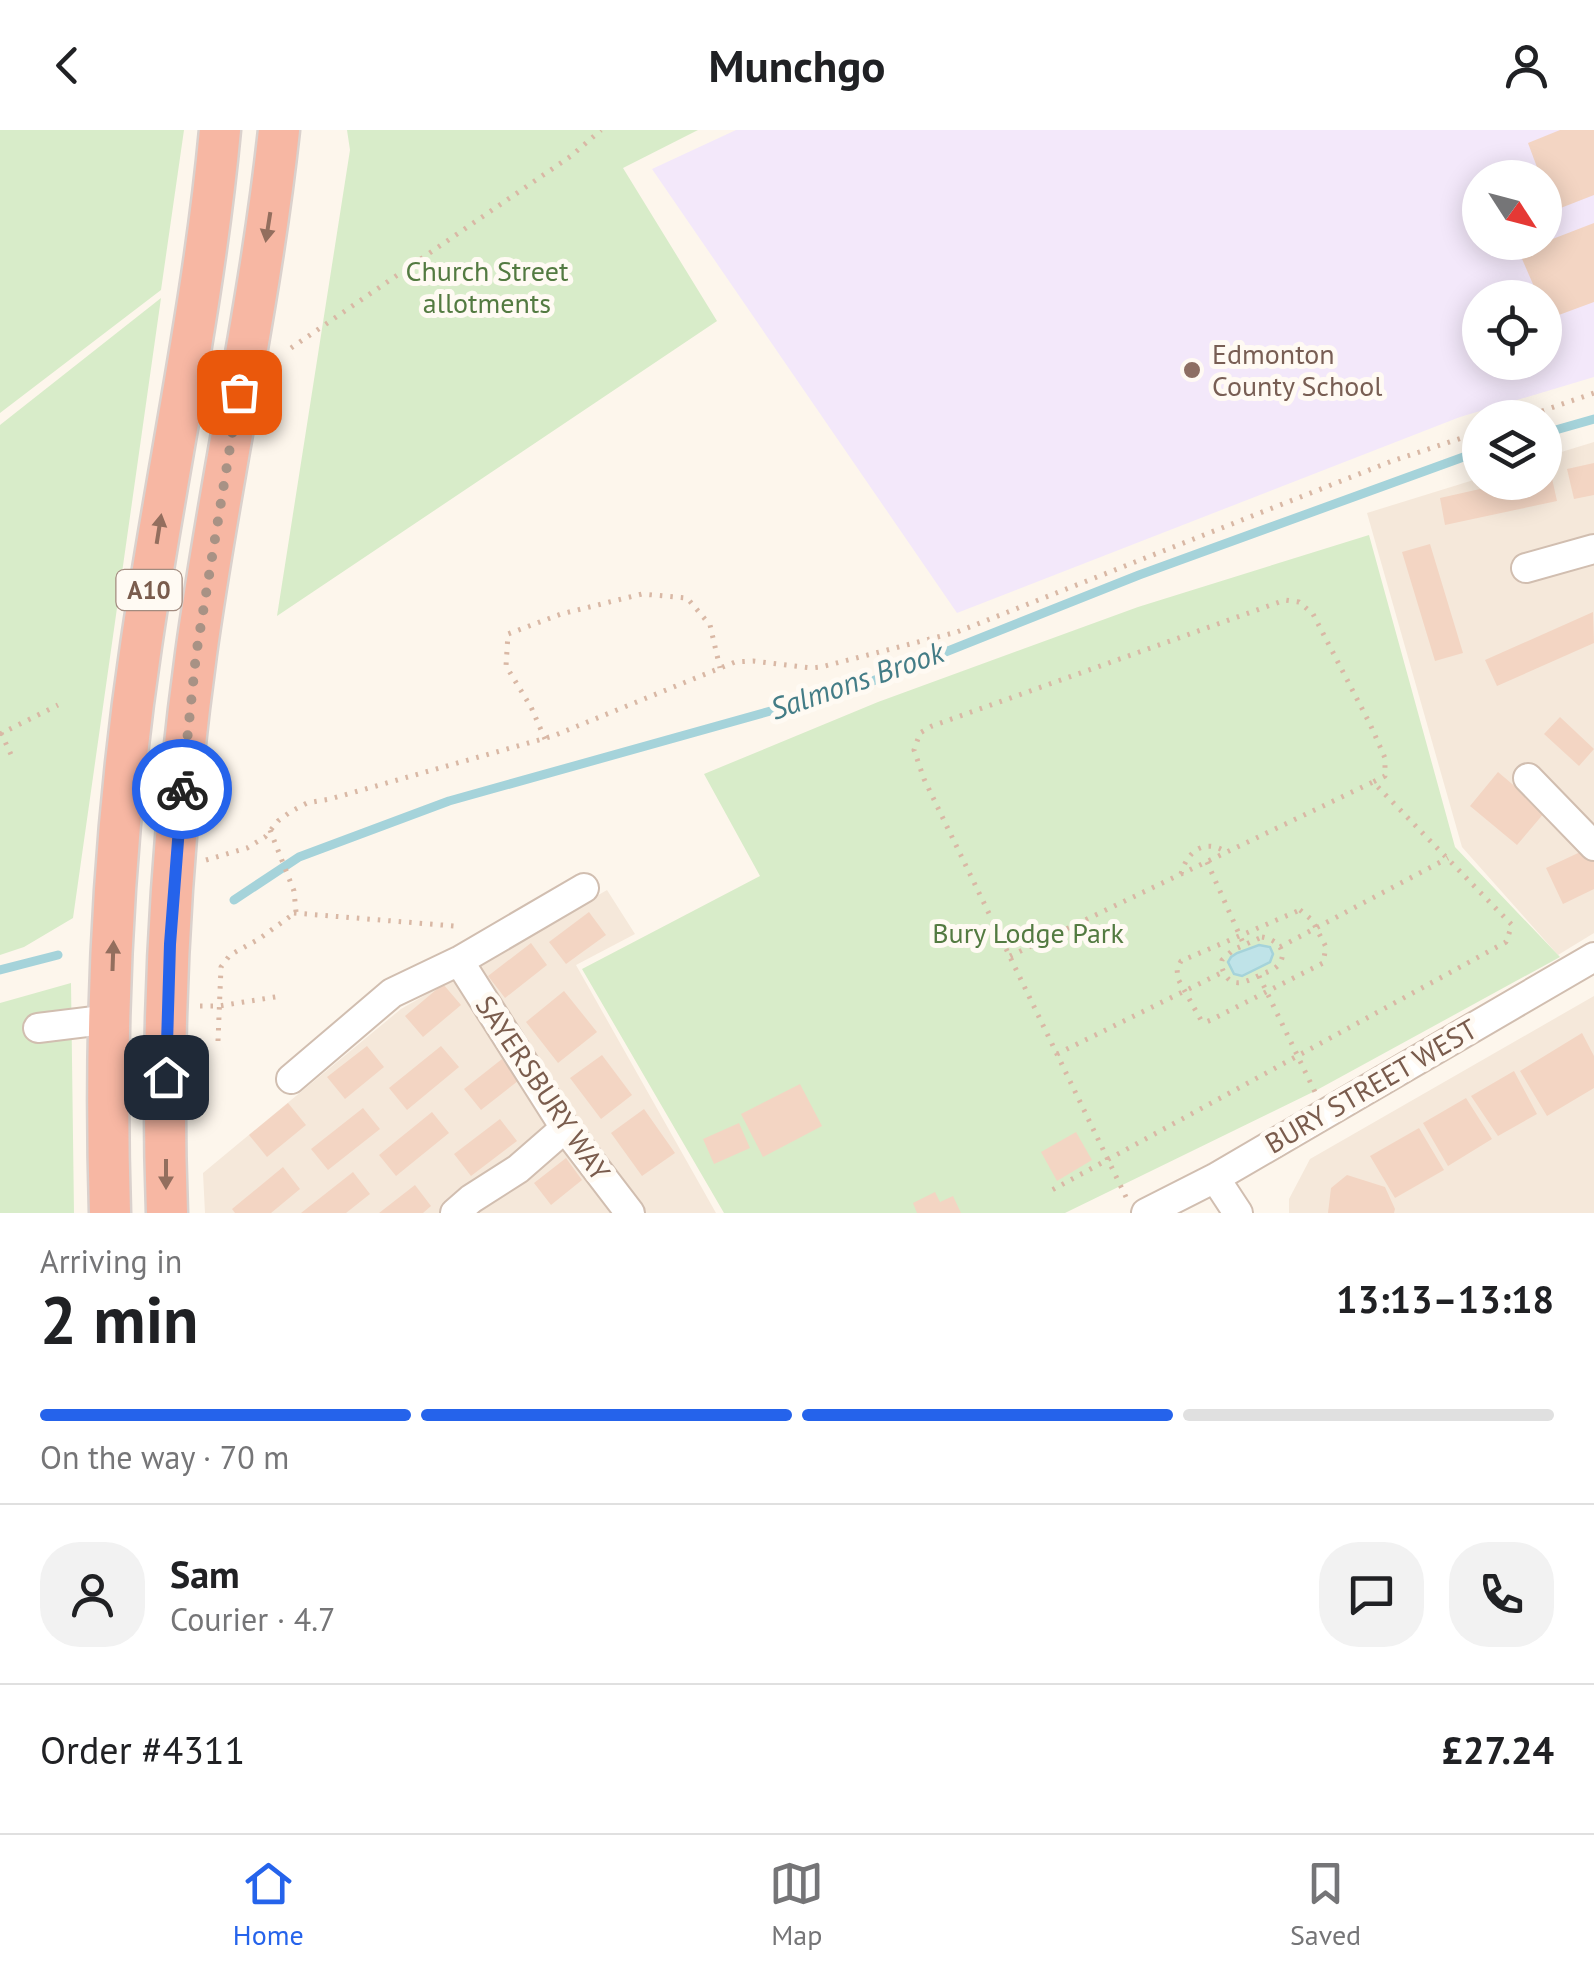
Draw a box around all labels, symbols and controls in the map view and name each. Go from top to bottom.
text: Munchgo [708,36,886,94]
icon: back [40,38,95,93]
icon: person [1499,38,1554,93]
north arrow [1462,160,1562,260]
map controls [1462,160,1562,500]
one-way arrow [260,212,275,243]
park label: Church Street allotments [406,252,569,321]
button: locate [1462,280,1562,380]
place label: Edmonton County School [1212,335,1382,404]
pin [197,350,282,435]
marker: Edmonton County School [1181,359,1203,381]
icon: bag [212,365,267,420]
button: layers [1462,400,1562,500]
one-way arrow [152,512,167,544]
road number: A10 [116,570,182,610]
water label: Salmons Brook [765,631,950,728]
courier [132,739,232,839]
icon: bike [155,762,210,817]
park label: Bury Lodge Park [932,914,1124,951]
one-way arrow [105,939,121,971]
street label: SAYERSBURY WAY [468,988,619,1188]
street label: BURY STREET WEST [1258,1010,1484,1161]
pin [124,1035,209,1120]
icon: home [139,1050,194,1105]
one-way arrow [158,1159,174,1191]
text: Arriving in [40,1240,182,1282]
text: 13:13–13:18 [1336,1274,1554,1323]
text: 2 min [40,1277,199,1361]
text: On the way · 70 m [40,1436,289,1478]
button: person [40,1542,145,1647]
button: chat [1319,1542,1424,1647]
button: phone [1449,1542,1554,1647]
text: Sam [170,1549,240,1598]
text: Courier · 4.7 [170,1598,336,1640]
text: Order #4311 [40,1725,245,1774]
text: £27.24 [1441,1725,1554,1774]
tab: Home [233,1856,304,1953]
tab: Map [769,1856,824,1953]
tab: Saved [1290,1856,1361,1953]

